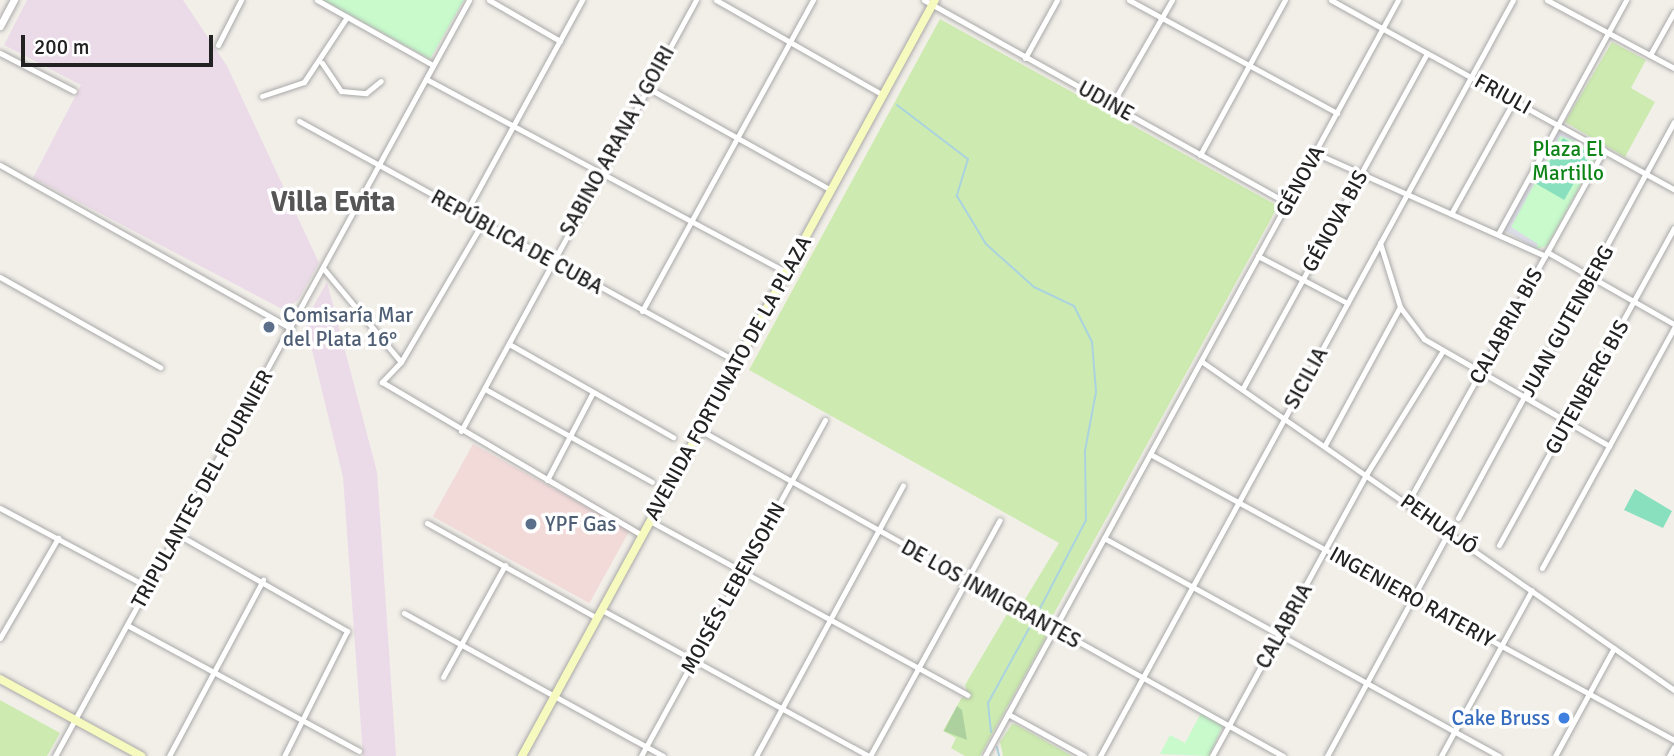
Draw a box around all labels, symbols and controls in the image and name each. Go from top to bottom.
scale bar [24,21,217,65]
text: 200 m [34,34,89,60]
street label: SABINO ARANA Y GOIRI [554,42,680,240]
street label: FRIULI [1470,68,1536,120]
street label: UDINE [1074,75,1138,127]
park label: Plaza El Martillo [1532,136,1604,186]
street label: GÉNOVA [1270,141,1330,221]
street label: GÉNOVA BIS [1297,166,1373,276]
street label: REPÚBLICA DE CUBA [427,184,607,300]
district label: Villa Evita [271,185,395,219]
street label: AVENIDA FORTUNATO DE LA PLAZA [639,232,817,524]
street label: JUAN GUTENBERG [1515,241,1619,401]
street label: CALABRIA BIS [1464,264,1548,388]
place label: Comisaría Mar del Plata 16° [283,302,413,352]
street label: GUTENBERG BIS [1540,315,1634,459]
marker: Comisaría Mar del Plata 16° [261,319,277,335]
street label: SICILIA [1279,343,1333,413]
street label: TRIPULANTES DEL FOURNIER [126,365,278,613]
street label: PEHUAJÓ [1396,488,1482,560]
street label: MOISÉS LEBENSOHN [675,498,791,678]
place label: YPF Gas [545,511,616,537]
marker: YPF Gas [523,516,539,532]
street label: DE LOS INMIGRANTES [897,534,1085,654]
street label: INGENIERO RATERIY [1325,541,1499,653]
street label: CALABRIA [1250,579,1318,673]
place label: Cake Bruss [1452,705,1550,731]
marker: Cake Bruss [1556,710,1572,726]

